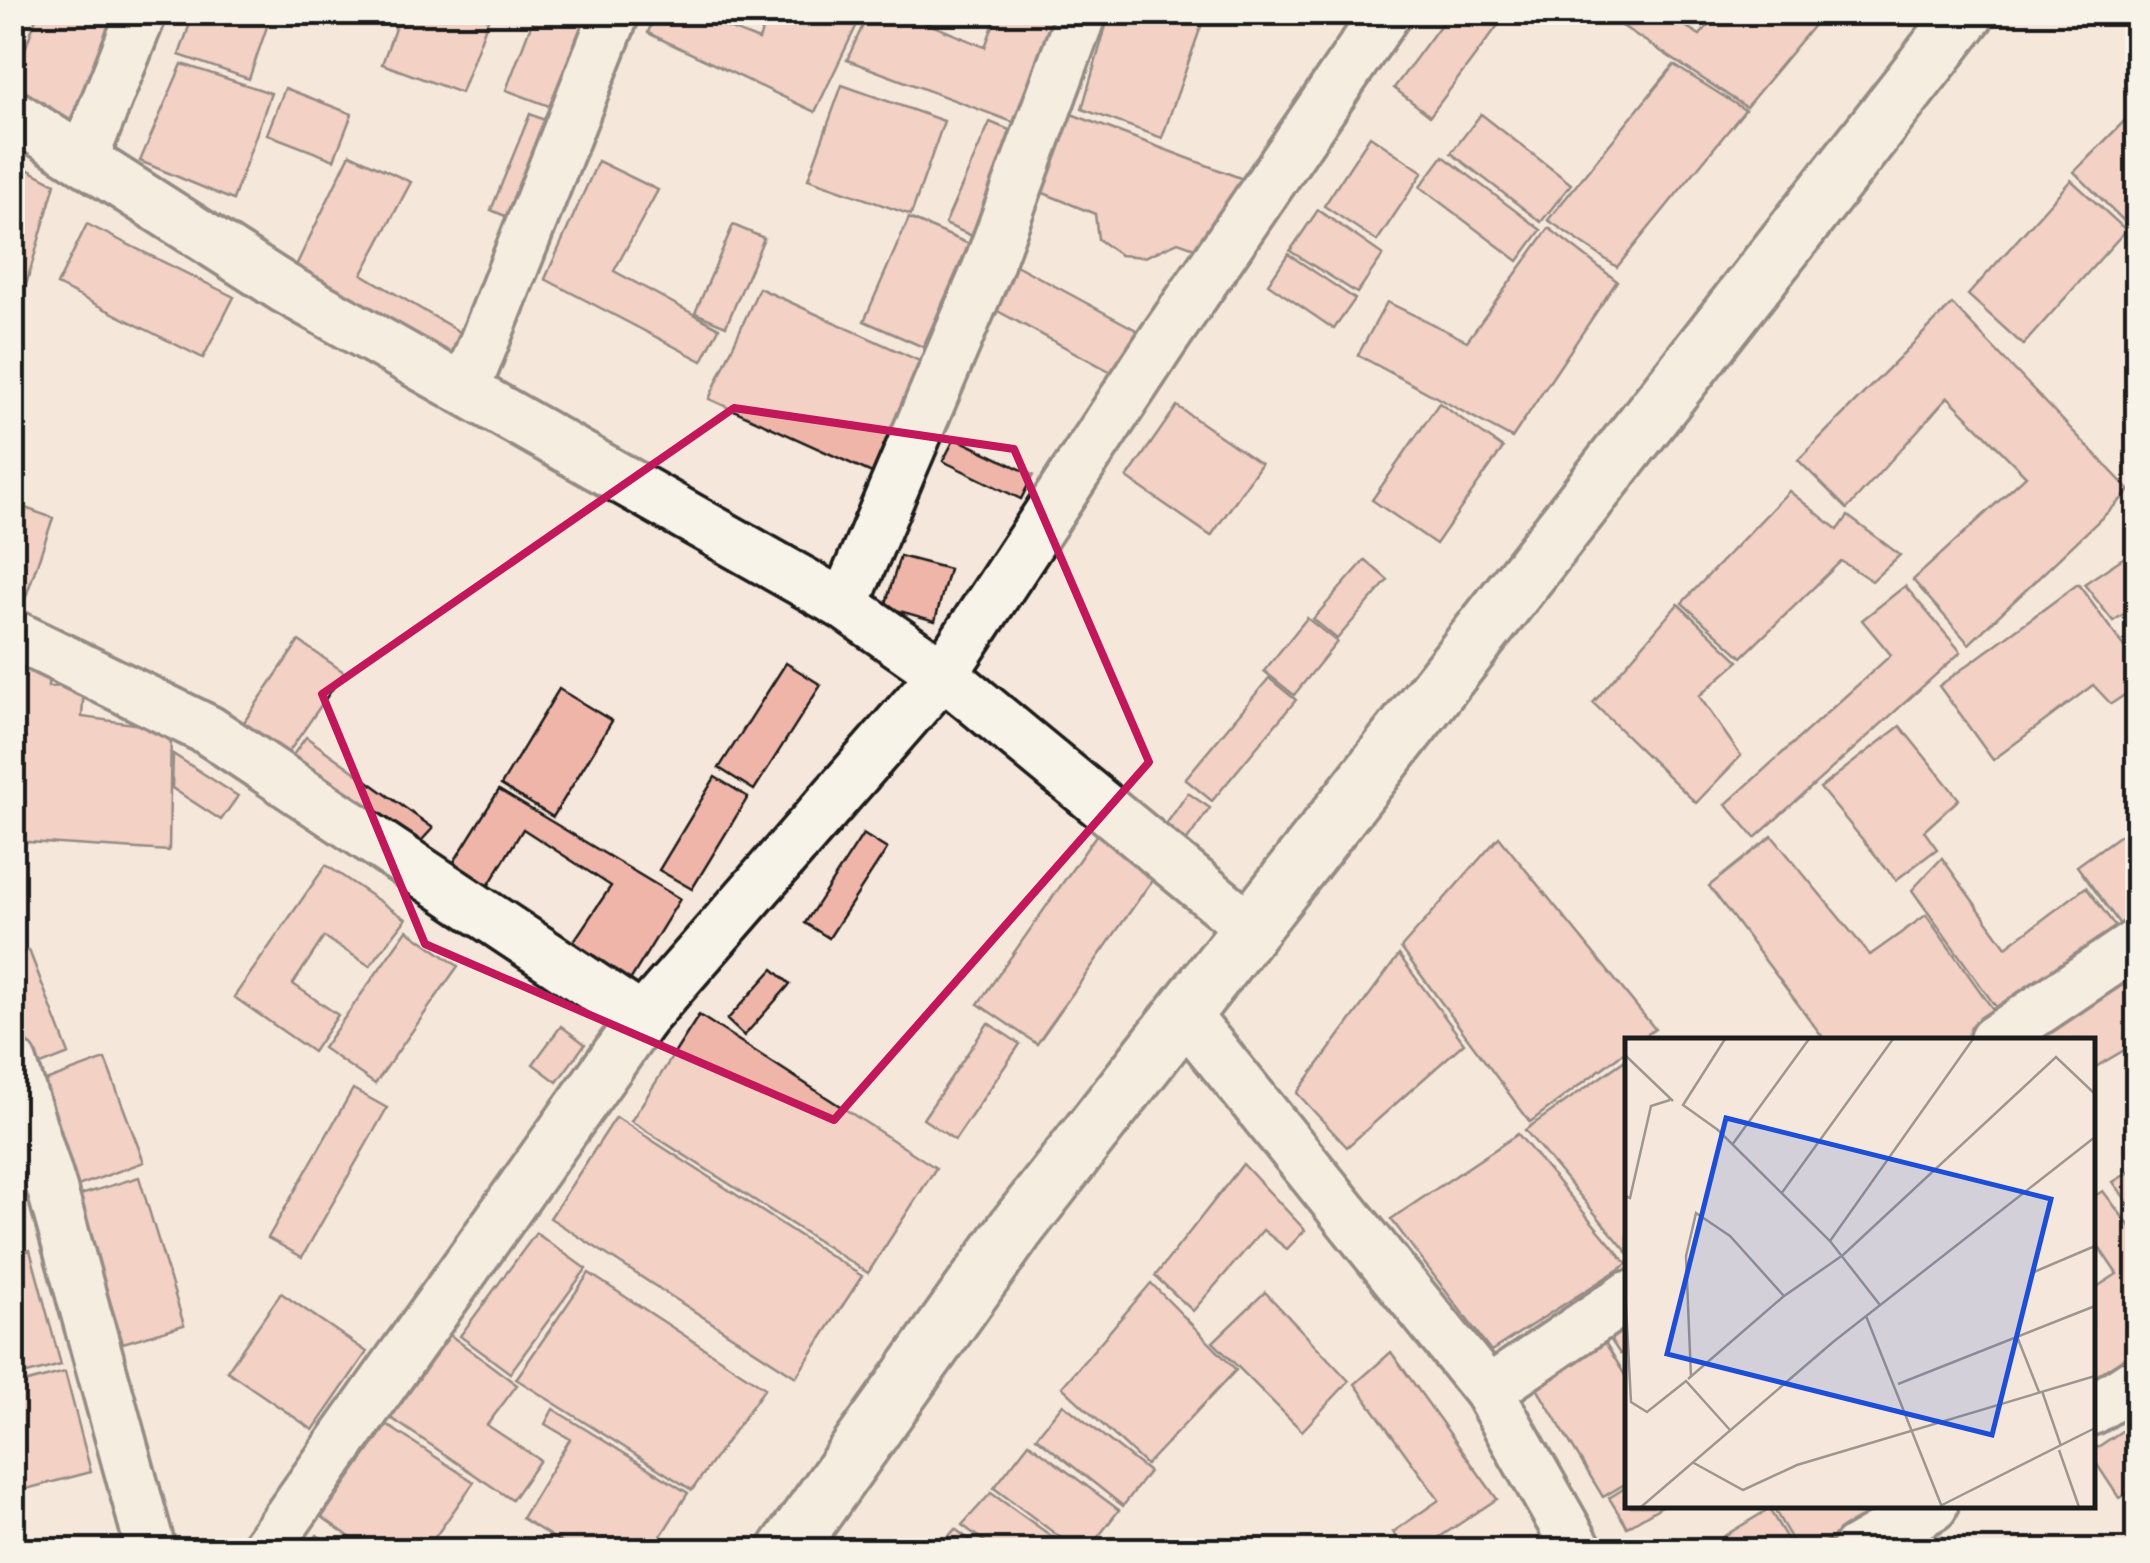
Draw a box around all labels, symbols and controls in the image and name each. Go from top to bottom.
inset map [1625,1038,2095,1508]

